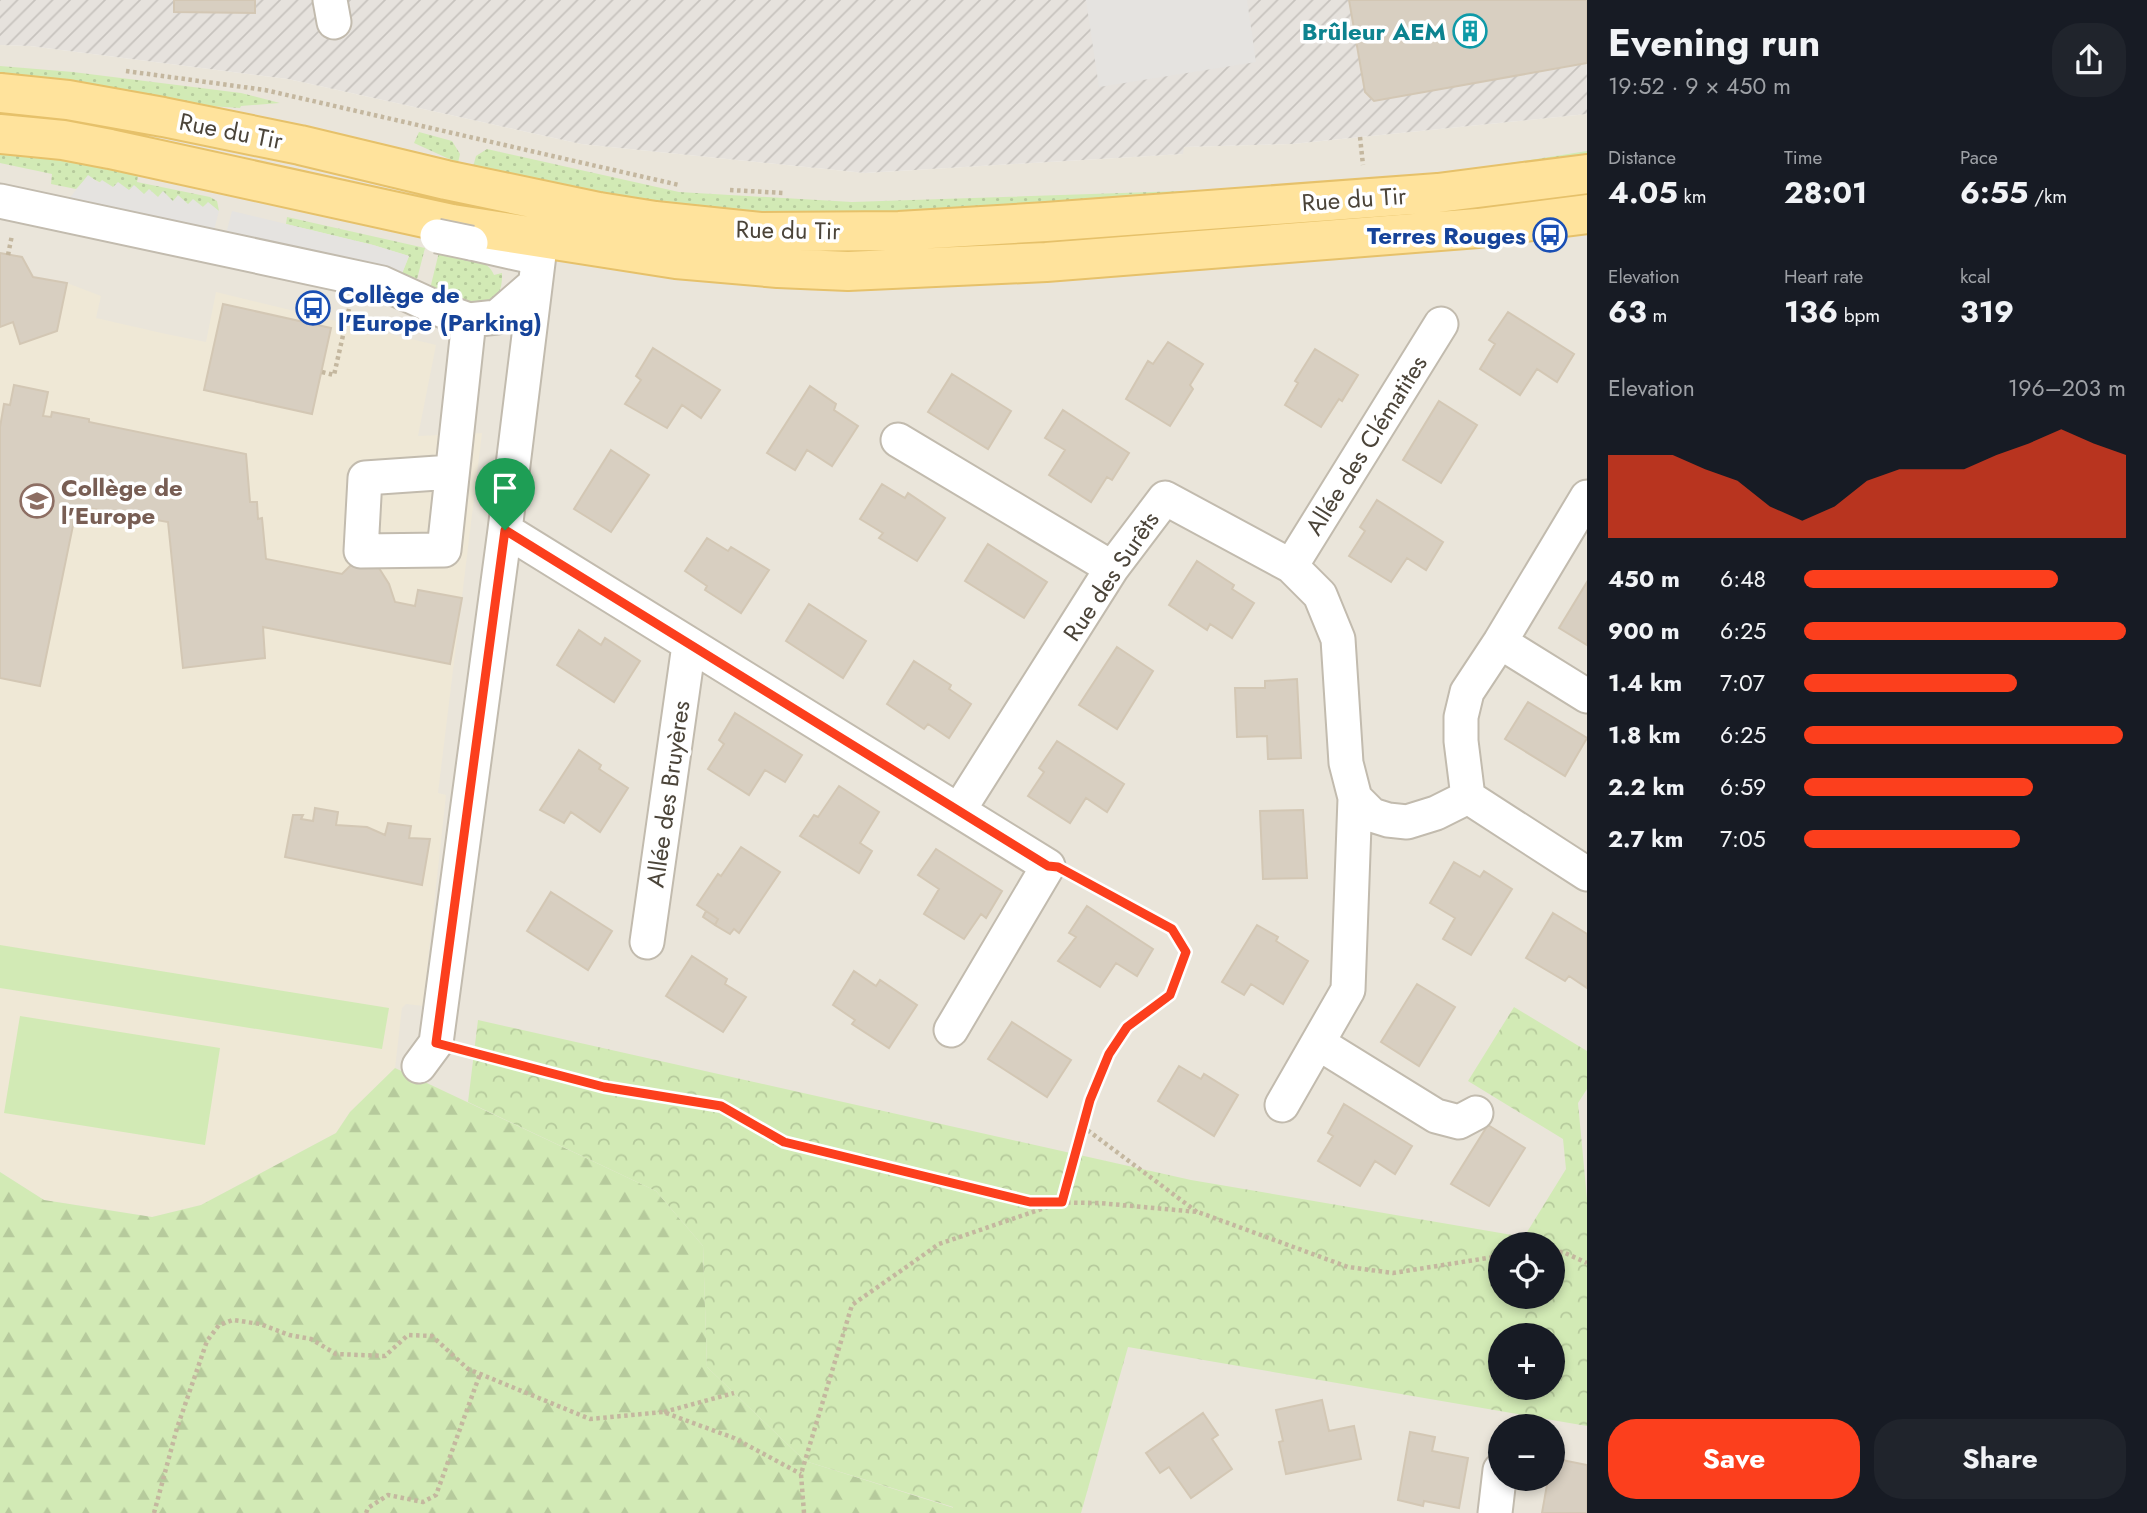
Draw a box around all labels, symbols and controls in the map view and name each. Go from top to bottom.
building icon: Brûleur AEM [1451,12,1489,50]
place label: Brûleur AEM [1302,14,1446,49]
text: Evening run [1608,15,1820,70]
button: share [2052,23,2126,97]
text: 19:52 · 9 × 450 m [1608,69,1791,103]
street label: Rue du Tir [176,104,286,158]
text: Distance [1608,144,1676,171]
text: Time [1784,144,1822,171]
text: Pace [1960,144,1998,171]
text: 4.05 [1608,171,1678,214]
text: 28:01 [1784,171,1867,214]
text: 6:55 [1960,171,2028,214]
street label: Rue du Tir [1301,178,1408,220]
text: km [1678,183,1707,210]
text: /km [2028,183,2067,210]
street label: Rue du Tir [735,212,841,248]
bus stop icon: Terres Rouges [1531,216,1569,254]
place label: Terres Rouges [1367,218,1526,253]
text: Elevation [1608,263,1680,290]
text: Heart rate [1784,263,1863,290]
text: kcal [1960,263,1991,290]
place label: Collège de l'Europe (Parking) [338,277,542,340]
bus stop icon: Collège de l'Europe (Parking) [294,289,332,327]
text: 63 [1608,290,1647,333]
text: 136 [1784,290,1838,333]
text: 319 [1960,290,2014,333]
text: m [1647,302,1667,329]
text: bpm [1838,302,1880,329]
street label: Allée des Clématites [1297,348,1435,542]
text: Elevation [1608,371,1695,405]
text: 196–203 m [2008,371,2126,405]
pin [475,458,535,530]
icon: arrive [486,469,524,507]
place label: Collège de l'Europe [61,470,183,533]
school or university icon: Collège de l'Europe [18,482,56,520]
street label: Rue des Surêts [1055,504,1167,648]
text: 450 m [1608,562,1680,596]
text: 6:48 [1720,562,1766,596]
text: 900 m [1608,614,1680,648]
text: 6:25 [1720,614,1766,648]
text: 1.4 km [1608,666,1682,700]
text: 7:07 [1720,666,1765,700]
street label: Allée des Bruyères [638,698,698,890]
text: 1.8 km [1608,718,1681,752]
text: 6:25 [1720,718,1766,752]
text: 2.2 km [1608,770,1685,804]
text: 6:59 [1720,770,1766,804]
text: 2.7 km [1608,822,1683,856]
text: 7:05 [1720,822,1766,856]
map controls [1488,1232,1565,1491]
button: locate [1488,1232,1565,1309]
button: + [1488,1323,1565,1400]
button: − [1488,1414,1565,1491]
button: Save [1608,1419,1860,1499]
button: Share [1874,1419,2126,1499]

